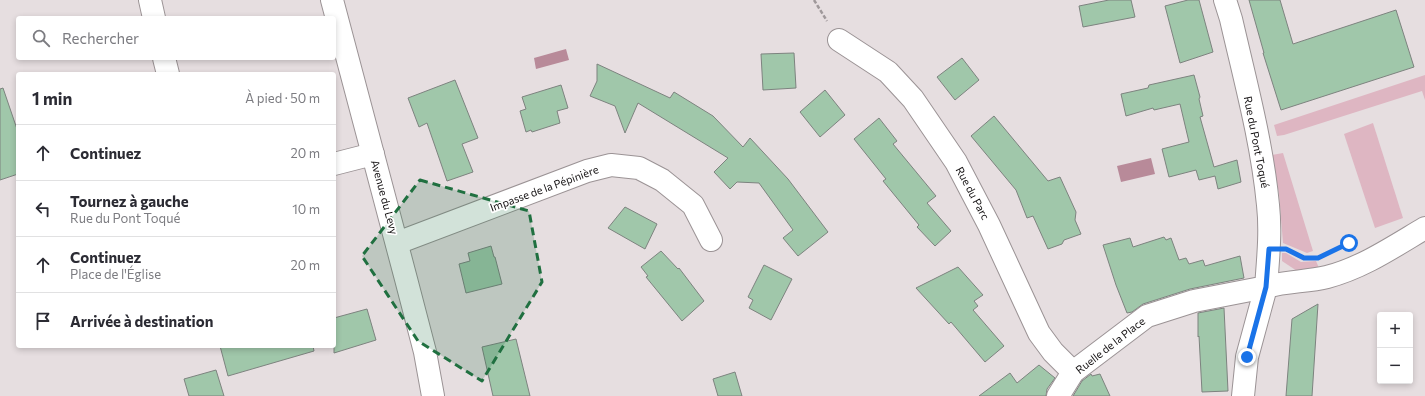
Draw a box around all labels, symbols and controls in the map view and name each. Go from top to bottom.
search box [16,16,336,60]
icon: search [30,27,52,49]
text: Rechercher [62,29,139,47]
text: 1 min [32,88,72,109]
text: À pied · 50 m [245,90,320,106]
street label: Rue du Pont Toqué [1242,95,1272,189]
icon: ahead [32,142,54,164]
text: Continuez [70,144,141,162]
text: 20 m [291,145,320,161]
street label: Avenue du Levy [369,158,401,236]
street label: Impasse de la Pépinière [488,162,600,214]
street label: Rue du Parc [954,164,992,222]
text: Tournez à gauche [70,192,189,210]
icon: left [32,198,54,220]
text: 10 m [292,201,320,217]
text: Rue du Pont Toqué [70,210,180,226]
route start [1340,234,1358,252]
text: Continuez [70,248,141,266]
icon: ahead [32,254,54,276]
text: 20 m [291,257,320,273]
text: Place de l'Église [70,266,161,282]
icon: arrive [32,310,54,332]
text: Arrivée à destination [70,312,213,330]
map controls [1377,312,1413,384]
button: + [1377,312,1413,348]
street label: Ruelle de la Place [1073,314,1147,376]
route end [1238,348,1256,366]
button: − [1377,348,1413,384]

